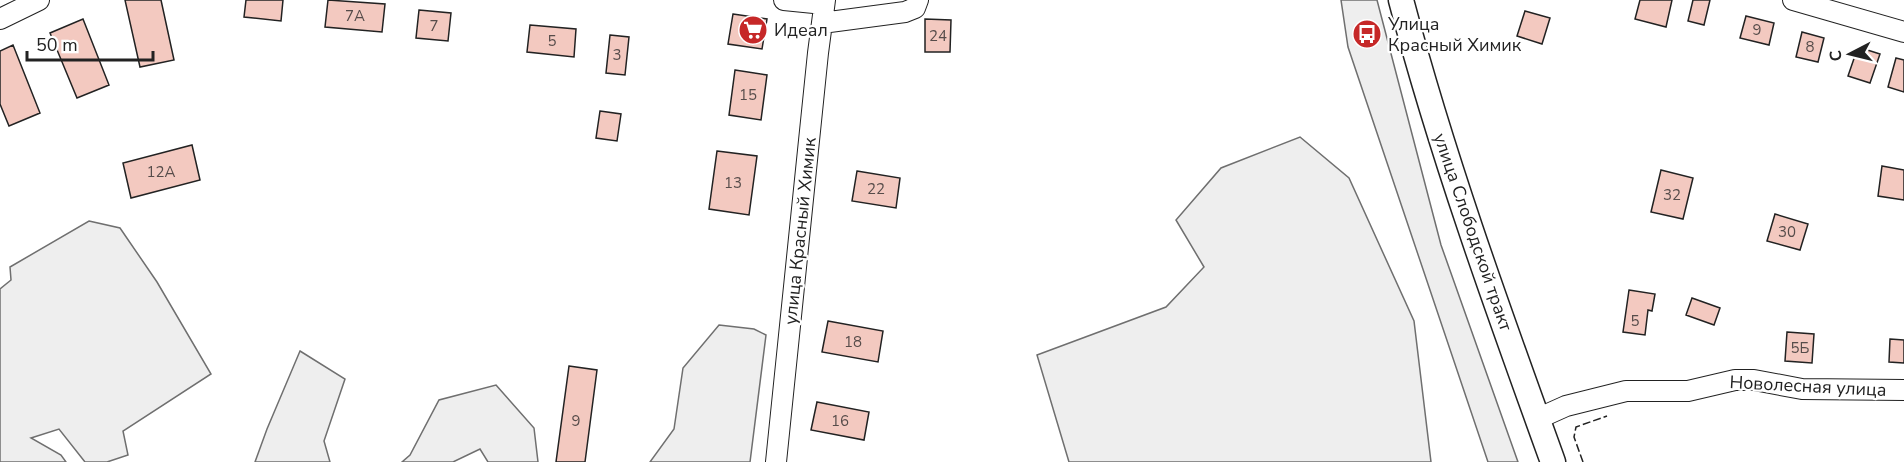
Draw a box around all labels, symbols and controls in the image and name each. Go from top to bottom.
house number: 7А [345,6,365,26]
place label: Улица Красный Химик [1387,12,1522,57]
supermarket icon: Идеал [737,14,769,46]
house number: 7 [429,16,439,36]
place label: Идеал [774,18,828,42]
bus stop icon: Улица Красный Химик [1351,18,1383,50]
house number: 9 [1752,20,1762,40]
scale bar [27,24,153,62]
north arrow [1820,24,1880,84]
house number: 24 [929,26,947,46]
house number: 5 [547,31,557,51]
text: 50 m [36,33,78,57]
house number: 8 [1805,37,1815,57]
house number: 3 [612,45,622,65]
text: С [1825,49,1848,62]
house number: 15 [739,85,757,105]
street label: улица Слободской тракт [1428,130,1518,334]
street label: улица Красный Химик [778,136,822,326]
house number: 12А [147,162,176,182]
house number: 13 [724,173,742,193]
house number: 22 [867,179,885,199]
house number: 32 [1663,185,1681,205]
house number: 30 [1778,222,1796,242]
house number: 5 [1630,311,1640,331]
house number: 18 [844,332,862,352]
house number: 5Б [1791,338,1810,358]
street label: Новолесная улица [1729,370,1887,402]
house number: 9 [571,411,581,431]
house number: 16 [831,411,849,431]

